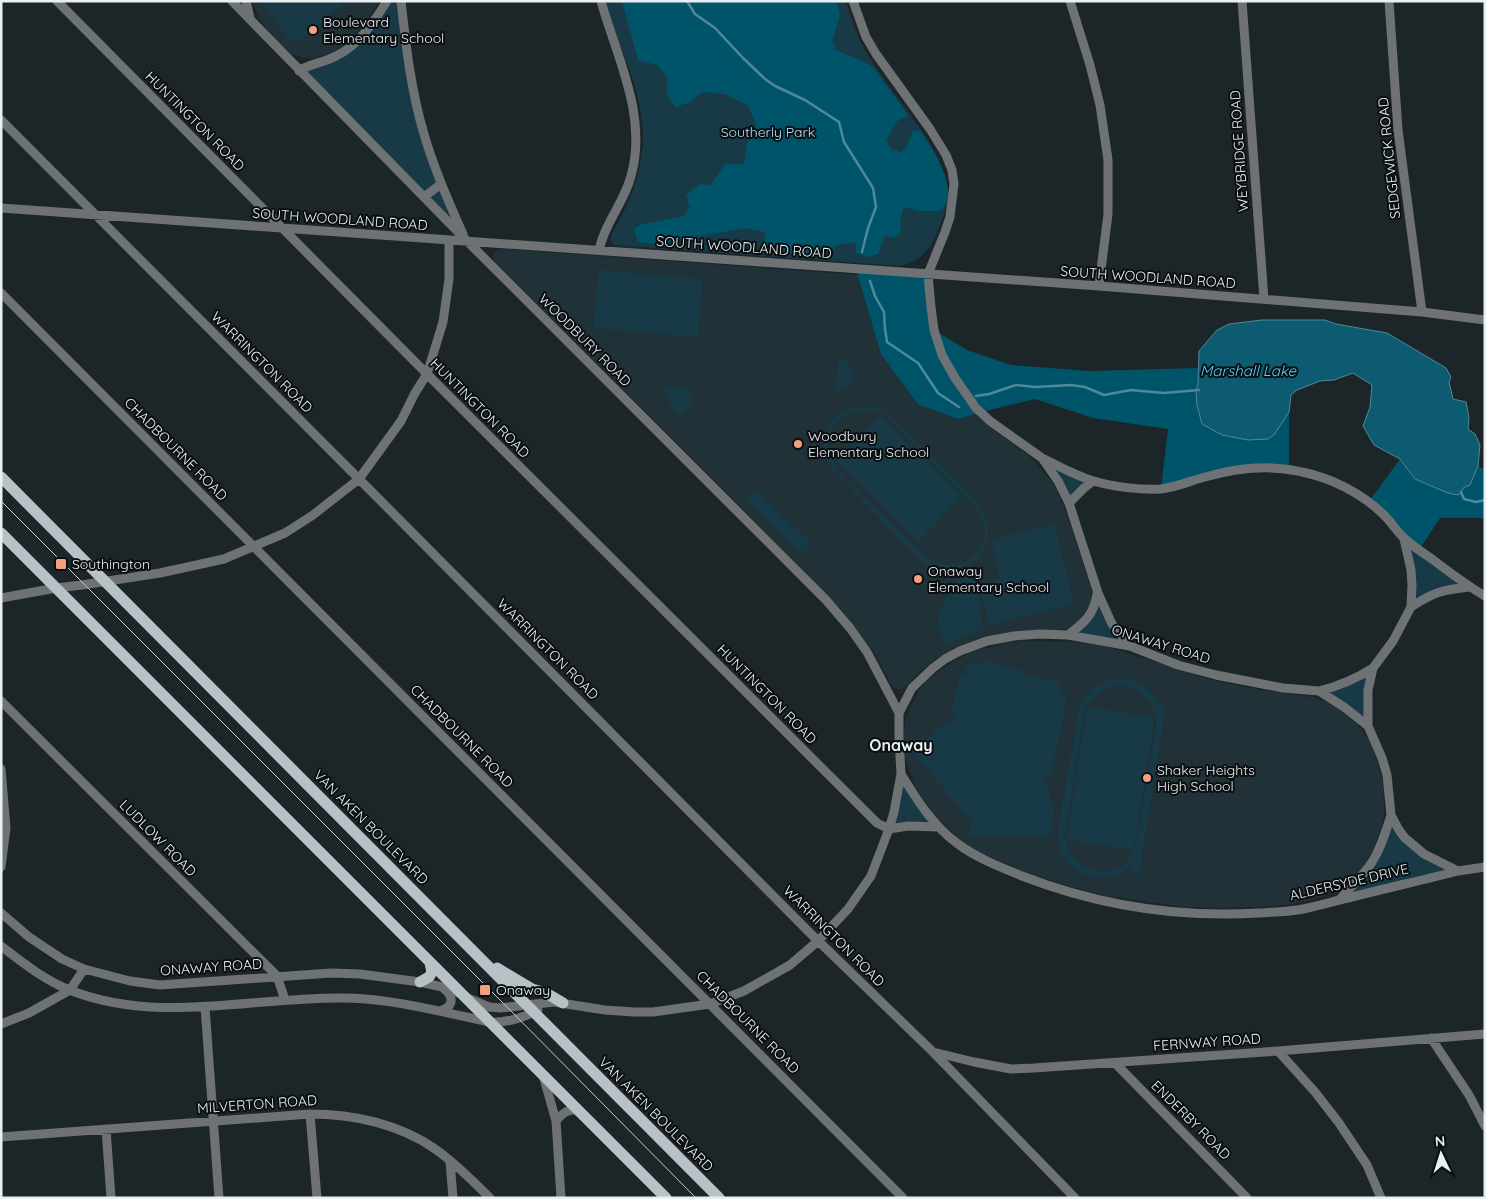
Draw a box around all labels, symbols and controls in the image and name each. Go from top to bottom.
place label: Boulevard Elementary School [323,13,444,47]
marker: Boulevard Elementary School [307,24,319,36]
street label: HUNTINGTON ROAD [141,67,249,175]
street label: WEYBRIDGE ROAD [1226,90,1252,212]
street label: SEDGEWICK ROAD [1374,96,1404,220]
park label: Southerly Park [721,123,815,141]
street label: SOUTH WOODLAND ROAD [252,204,428,234]
street label: SOUTH WOODLAND ROAD [656,232,832,262]
street label: SOUTH WOODLAND ROAD [1060,262,1236,292]
street label: WOODBURY ROAD [535,290,635,390]
street label: WARRINGTON ROAD [208,308,316,416]
street label: HUNTINGTON ROAD [426,354,534,462]
water label: Marshall Lake [1200,361,1297,380]
street label: CHADBOURNE ROAD [121,394,231,504]
place label: Woodbury Elementary School [808,427,929,461]
marker: Woodbury Elementary School [792,438,804,450]
place label: Southington [72,555,150,573]
marker: Southington [54,557,68,571]
place label: Onaway Elementary School [928,562,1049,596]
marker: Onaway Elementary School [912,573,924,585]
street label: WARRINGTON ROAD [494,595,602,703]
street label: ONAWAY ROAD [1110,620,1212,668]
street label: HUNTINGTON ROAD [713,640,821,748]
street label: CHADBOURNE ROAD [407,681,517,791]
district label: Onaway [869,735,933,755]
place label: Shaker Heights High School [1157,761,1255,795]
street label: VAN AKEN BOULEVARD [310,766,432,888]
marker: Shaker Heights High School [1141,772,1153,784]
street label: LUDLOW ROAD [116,796,200,880]
street label: ALDERSYDE DRIVE [1288,860,1410,904]
street label: WARRINGTON ROAD [780,882,888,990]
street label: ONAWAY ROAD [159,954,263,980]
street label: CHADBOURNE ROAD [693,967,803,1077]
place label: Onaway [496,981,550,999]
marker: Onaway [478,983,492,997]
street label: FERNWAY ROAD [1153,1029,1261,1055]
street label: VAN AKEN BOULEVARD [595,1053,717,1175]
street label: ENDERBY ROAD [1148,1077,1234,1163]
street label: MILVERTON ROAD [196,1091,318,1117]
north arrow [1416,1129,1466,1179]
text: N [1434,1132,1446,1150]

